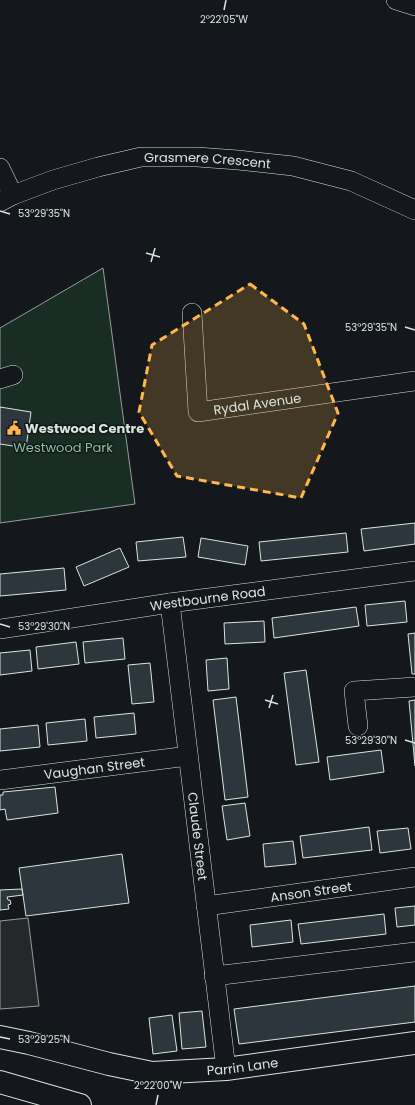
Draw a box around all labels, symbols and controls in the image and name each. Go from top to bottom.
text: 2°22'05"W [200,12,248,27]
street label: Grasmere Crescent [144,147,272,173]
text: 53°29'35"N [18,206,70,221]
text: 53°29'35"N [345,320,397,335]
street label: Rydal Avenue [212,388,302,419]
place label: Westwood Centre [25,419,144,438]
public building icon: Westwood Centre [6,420,22,436]
park label: Westwood Park [13,438,113,457]
street label: Westbourne Road [149,581,267,615]
text: 53°29'30"N [18,619,70,634]
text: 53°29'30"N [345,733,397,748]
street label: Vaughan Street [43,752,146,784]
street label: Claude Street [183,791,213,882]
street label: Anson Street [269,876,353,906]
text: 53°29'25"N [18,1032,70,1047]
street label: Parrin Lane [206,1052,279,1080]
text: 2°22'00"W [134,1078,182,1093]

